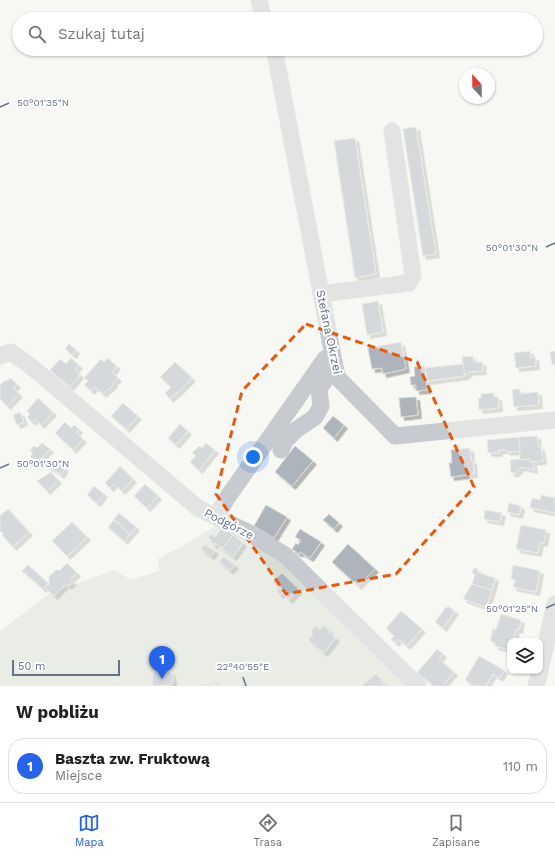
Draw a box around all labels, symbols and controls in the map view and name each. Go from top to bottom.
search box [12,12,543,56]
icon: search [26,23,48,45]
text: Szukaj tutaj [58,25,145,43]
north arrow [459,68,495,104]
text: 50°01'35"N [17,97,69,108]
text: 50°01'30"N [486,242,538,253]
street label: Stefana Okrzei [313,289,345,375]
your location [243,447,263,467]
text: 50°01'30"N [17,458,69,469]
street label: Podgórze [202,506,256,542]
text: 50°01'25"N [486,603,538,614]
map controls [507,638,543,674]
button: layers [507,638,543,674]
pin: 1 [149,646,175,679]
scale bar [12,658,120,677]
text: 50 m [18,660,45,673]
text: 22°40'55"E [217,661,269,672]
text: W pobliżu [16,702,99,722]
text: Baszta zw. Fruktową [55,750,210,768]
text: 1 [27,759,33,774]
text: 110 m [503,759,538,774]
text: Miejsce [55,768,102,783]
tab: Mapa [75,812,104,849]
tab: Trasa [254,812,282,849]
tab: Zapisane [432,812,480,849]

